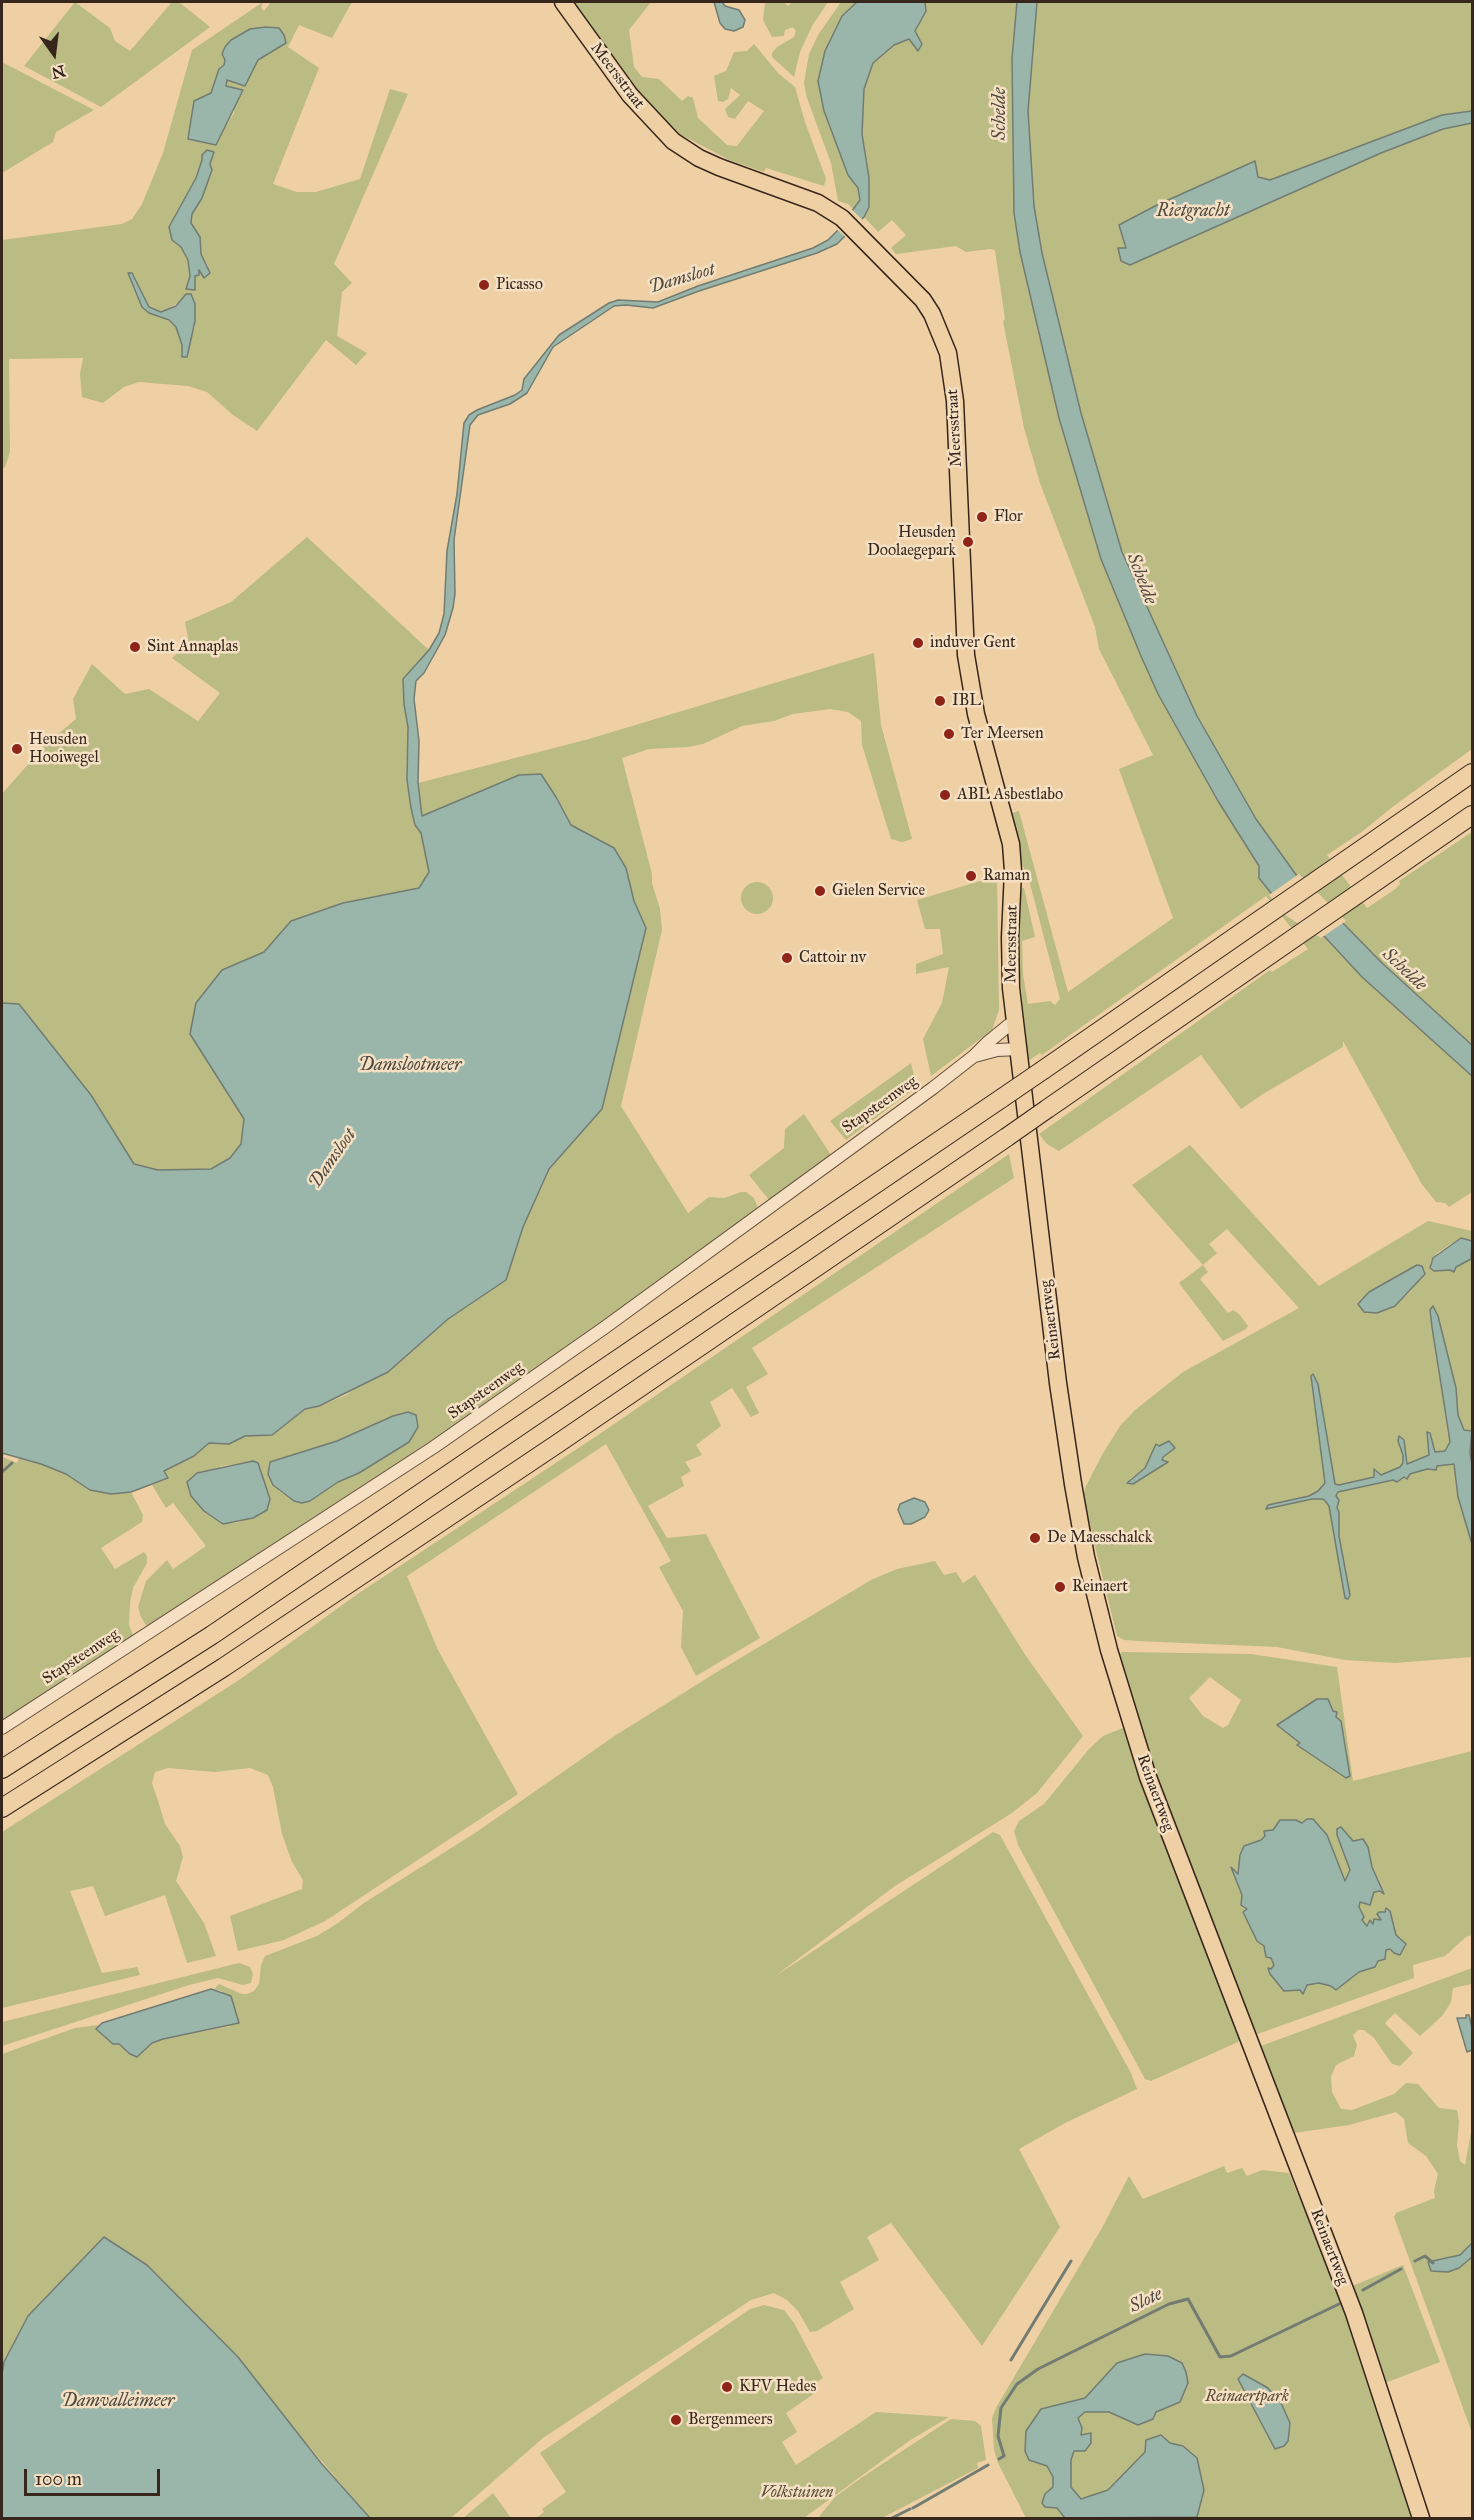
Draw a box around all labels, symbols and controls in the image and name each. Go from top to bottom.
north arrow [24,24,84,84]
street label: Meersstraat [586,39,648,113]
text: N [50,61,67,83]
water label: Schelde [990,88,1012,140]
water label: Rietgracht [1156,201,1230,223]
water label: Damsloot [646,259,718,299]
place label: Picasso [496,275,543,295]
marker: Picasso [477,278,491,292]
street label: Meersstraat [943,388,967,468]
place label: Flor [994,507,1023,527]
marker: Flor [975,510,989,524]
place label: Heusden Doolaegepark [867,523,956,561]
marker: Heusden Doolaegepark [961,535,975,549]
water label: Schelde [1121,551,1161,607]
place label: induver Gent [930,633,1016,653]
marker: induver Gent [911,636,925,650]
place label: Sint Annaplas [147,637,238,657]
marker: Sint Annaplas [128,640,142,654]
place label: IBL [952,691,981,711]
marker: IBL [933,694,947,708]
place label: Ter Meersen [961,724,1044,744]
marker: Ter Meersen [942,727,956,741]
place label: Heusden Hooiwegel [29,730,99,768]
marker: Heusden Hooiwegel [10,742,24,756]
place label: ABL Asbestlabo [957,785,1063,805]
marker: ABL Asbestlabo [938,788,952,802]
place label: Raman [983,866,1030,886]
marker: Raman [964,869,978,883]
place label: Gielen Service [832,881,925,901]
marker: Gielen Service [813,884,827,898]
street label: Meersstraat [1002,905,1022,983]
water label: Schelde [1377,944,1431,996]
place label: Cattoir nv [799,948,866,968]
marker: Cattoir nv [780,951,794,965]
water label: Damslootmeer [358,1055,462,1077]
street label: Stapsteenweg [839,1072,921,1138]
water label: Damsloot [305,1125,361,1193]
street label: Reinaertweg [1037,1279,1065,1361]
street label: Stapsteenweg [445,1358,527,1424]
place label: De Maesschalck [1047,1528,1152,1548]
marker: De Maesschalck [1028,1531,1042,1545]
place label: Reinaert [1072,1577,1128,1597]
marker: Reinaert [1053,1580,1067,1594]
street label: Stapsteenweg [39,1625,123,1689]
street label: Reinaertweg [1132,1752,1178,1834]
street label: Reinaertweg [1306,2206,1352,2288]
water label: Slote [1126,2284,1166,2318]
place label: KFV Hedes [739,2377,816,2397]
marker: KFV Hedes [720,2380,734,2394]
park label: Reinaertpark [1205,2387,1289,2407]
water label: Damvalleimeer [61,2391,175,2413]
place label: Bergenmeers [688,2410,773,2430]
marker: Bergenmeers [669,2413,683,2427]
scale bar [27,2457,164,2495]
text: 100 m [35,2468,82,2490]
park label: Volkstuinen [761,2483,833,2503]

